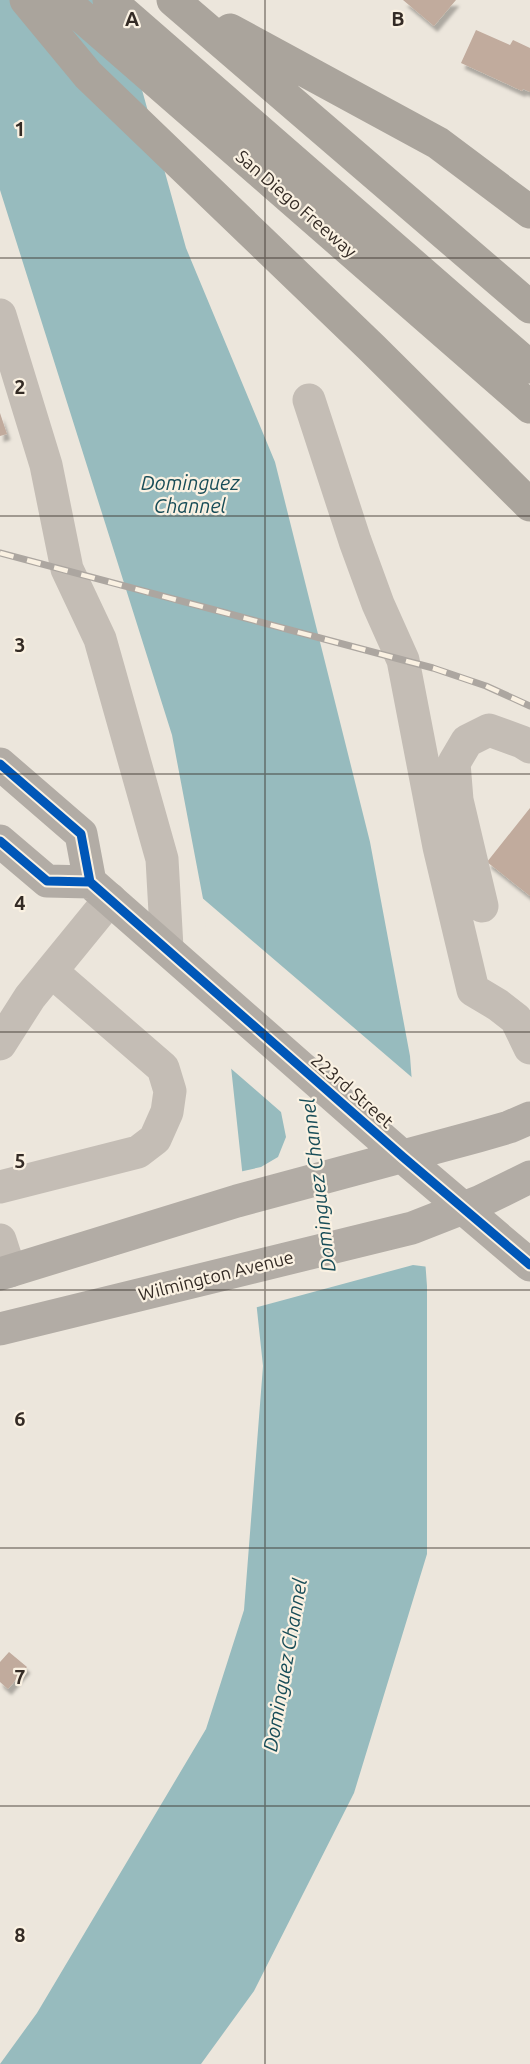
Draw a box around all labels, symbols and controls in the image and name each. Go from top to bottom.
text: A [125,7,139,30]
text: B [391,7,405,30]
text: 1 [14,117,26,140]
street label: San Diego Freeway [232,146,361,261]
text: 2 [14,375,26,398]
water label: Dominguez Channel [141,471,240,517]
text: 3 [14,633,26,656]
text: 4 [14,891,26,914]
street label: 223rd Street [308,1049,398,1131]
water label: Dominguez Channel [295,1096,340,1274]
text: 5 [14,1149,26,1172]
street label: Wilmington Avenue [136,1246,295,1304]
text: 6 [14,1407,26,1430]
water label: Dominguez Channel [258,1576,311,1753]
text: 7 [14,1665,26,1688]
text: 8 [14,1923,26,1946]

